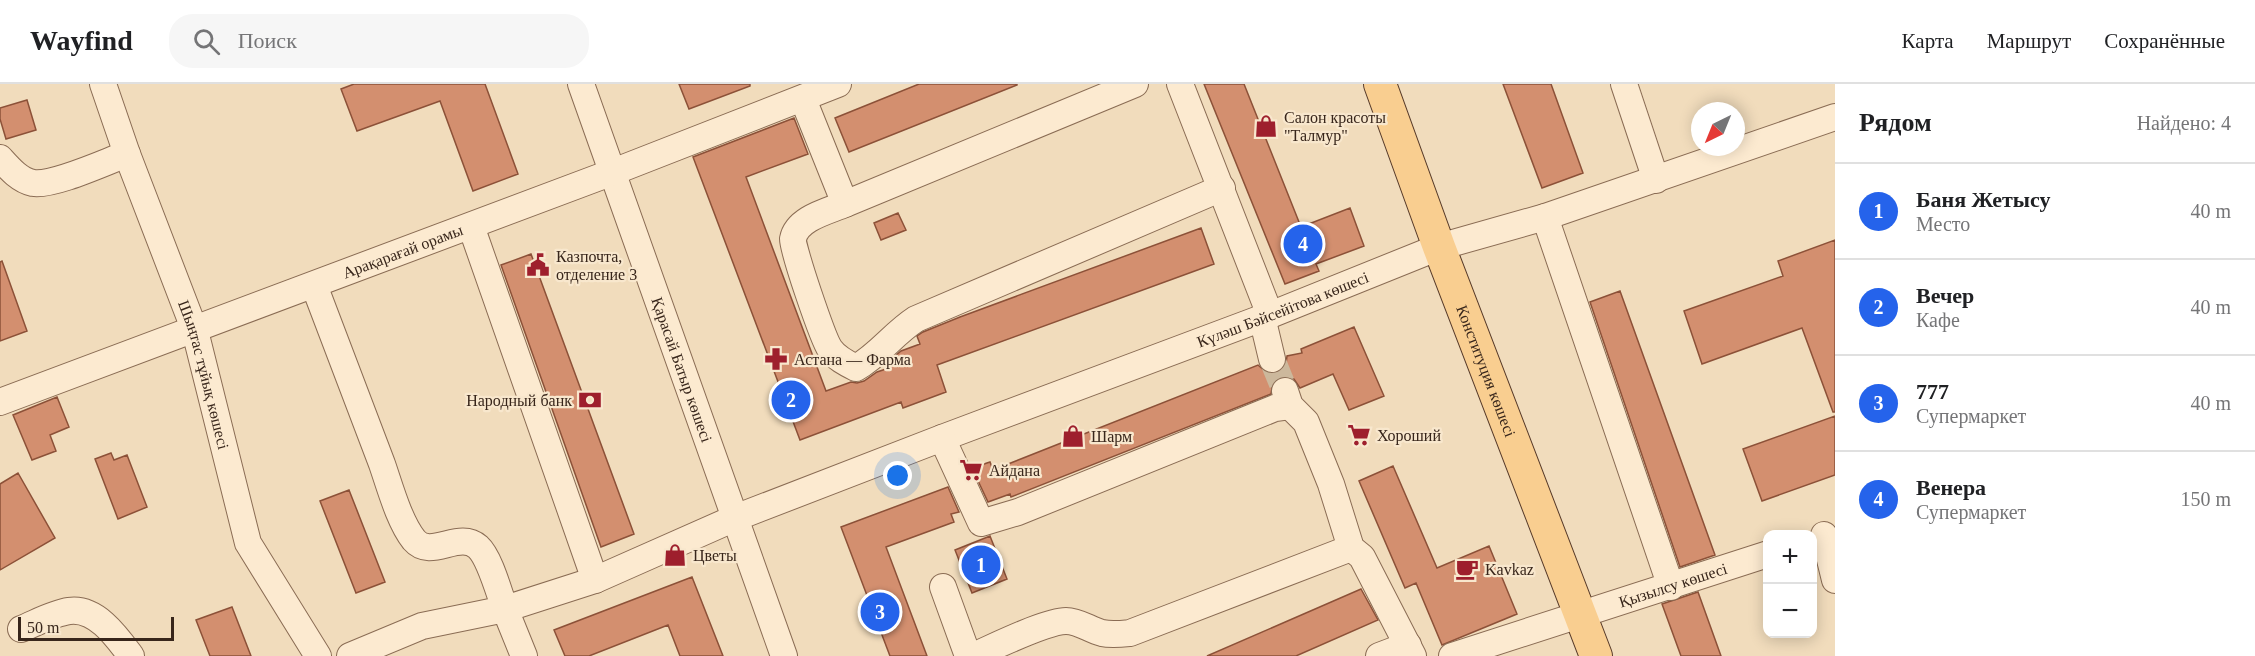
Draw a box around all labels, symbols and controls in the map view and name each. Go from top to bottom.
search box [169,14,589,68]
text: Wayfind [30,25,133,56]
icon: search [190,25,223,58]
text: Поиск [238,28,297,53]
text: Карта [1902,29,1954,53]
text: Маршрут [1987,29,2071,53]
text: Сохранённые [2104,29,2225,53]
north arrow [1691,102,1745,156]
text: Рядом [1859,108,1932,137]
place label: Салон красоты "Талмур" [1284,109,1386,145]
text: Найдено: 4 [2137,112,2231,134]
shop icon: Салон красоты "Талмур" [1253,113,1279,139]
text: Баня Жетысу [1916,187,2050,212]
text: 1 [1874,200,1884,222]
text: 40 m [2190,200,2231,222]
text: Место [1916,213,1970,235]
street label: Арақарағай орамы [340,221,465,281]
pin: 4 [1284,222,1322,266]
place label: Казпочта, отделение 3 [556,248,637,284]
public building icon: Казпочта, отделение 3 [525,252,551,278]
street label: Күләш Бәйсейітова көшесі [1194,268,1371,350]
text: Вечер [1916,283,1974,308]
street label: Қарасай Батыр көшесі [648,295,716,445]
text: 2 [1874,296,1884,318]
text: 40 m [2190,296,2231,318]
street label: Шыңтас тұйық көшесі [175,297,233,451]
street label: Конституция көшесі [1454,303,1520,440]
text: Кафе [1916,309,1960,331]
pharmacy icon: Астана — Фарма [763,346,789,372]
place label: Астана — Фарма [794,351,911,369]
pin: 2 [772,378,810,422]
text: 777 [1916,379,1949,404]
bank icon: Народный банк [577,387,603,413]
place label: Народный банк [466,392,572,410]
text: 3 [1874,392,1884,414]
text: 40 m [2190,392,2231,414]
text: Супермаркет [1916,405,2026,427]
supermarket icon: Хороший [1346,422,1372,448]
shop icon: Шарм [1060,423,1086,449]
place label: Хороший [1377,427,1441,445]
place label: Шарм [1091,428,1132,446]
supermarket icon: Айдана [958,457,984,483]
your location [883,461,912,490]
place label: Айдана [989,462,1040,480]
text: Венера [1916,475,1986,500]
text: 4 [1874,488,1884,510]
text: 150 m [2180,488,2231,510]
text: Супермаркет [1916,501,2026,523]
map controls [1763,530,1817,638]
button: + [1763,530,1817,584]
shop icon: Цветы [662,542,688,568]
pin: 1 [962,542,1000,588]
place label: Цветы [693,547,737,565]
cafe icon: Kavkaz [1454,556,1480,582]
street label: Қызылсу көшесі [1617,559,1729,611]
place label: Kavkaz [1485,561,1534,578]
button: − [1763,584,1817,638]
pin: 3 [860,590,900,634]
scale bar [18,614,174,642]
text: 50 m [27,619,59,636]

